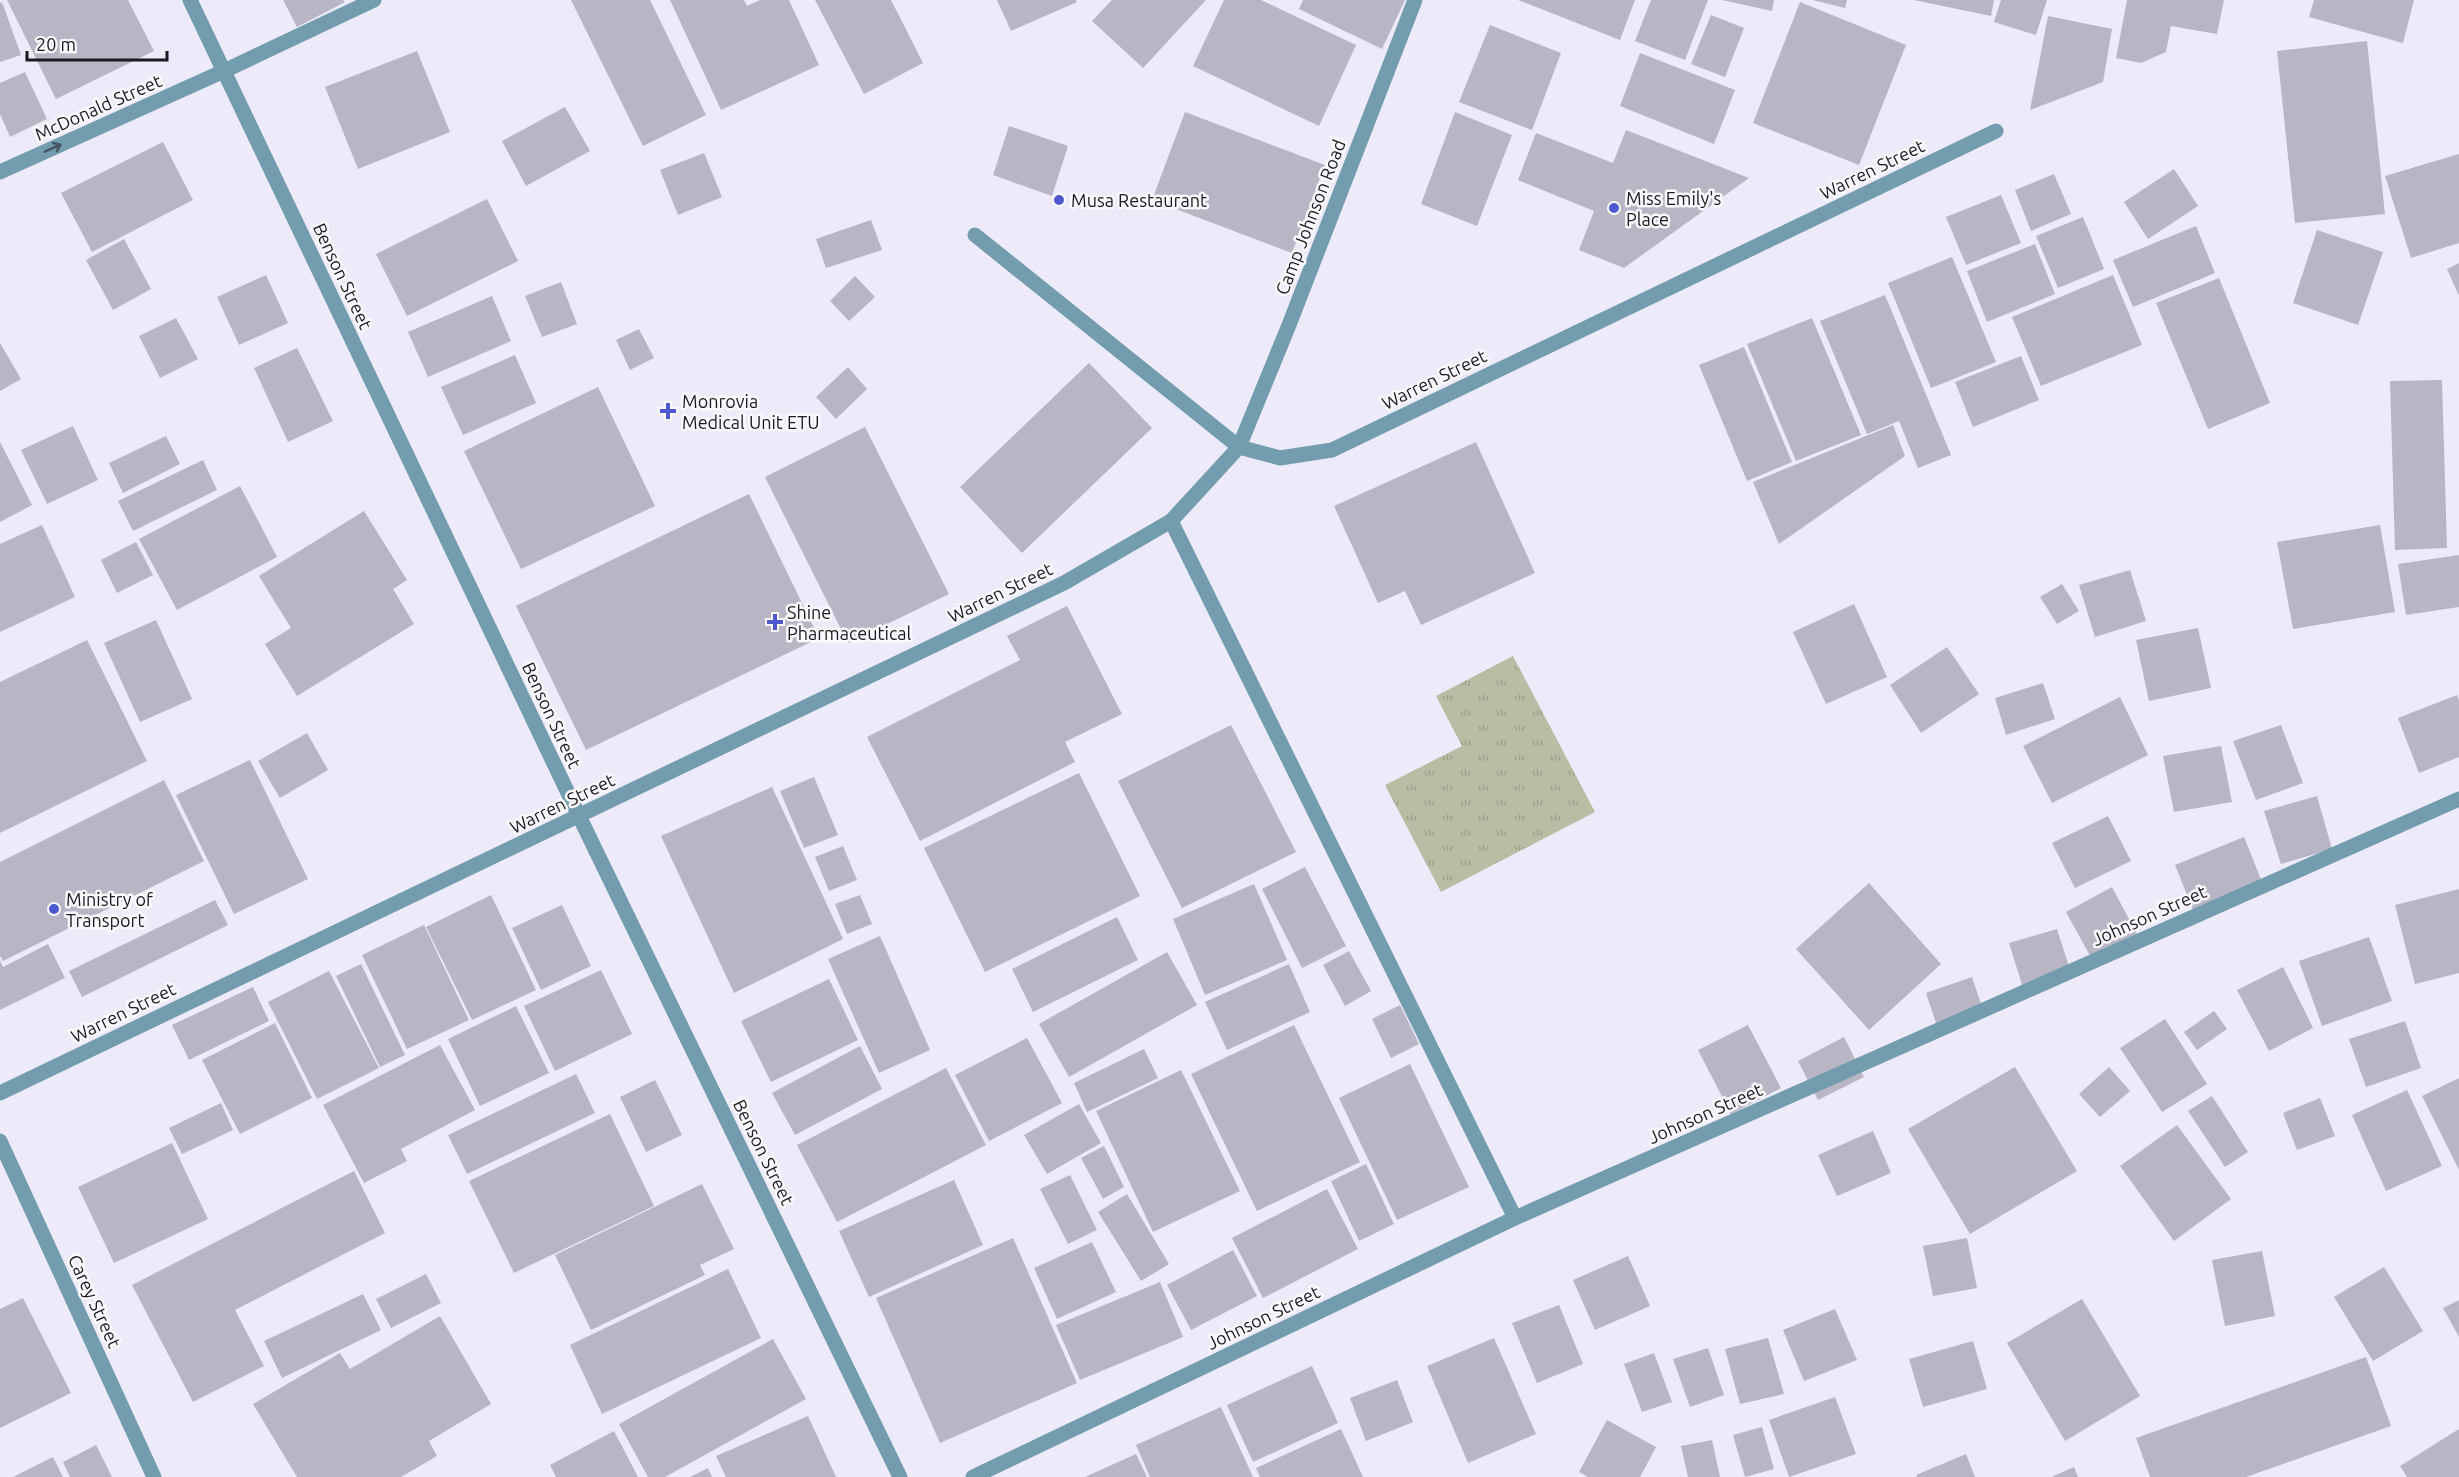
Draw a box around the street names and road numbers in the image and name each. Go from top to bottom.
street label: McDonald Street [32,70,164,144]
street label: Warren Street [1816,135,1928,203]
street label: Camp Johnson Road [1271,137,1349,297]
street label: Benson Street [310,220,376,332]
street label: Warren Street [1378,345,1490,413]
street label: Warren Street [944,558,1056,626]
street label: Benson Street [519,659,585,771]
street label: Warren Street [506,769,618,837]
street label: Johnson Street [2089,881,2209,949]
street label: Warren Street [67,978,179,1046]
street label: Johnson Street [1645,1079,1765,1147]
street label: Benson Street [730,1096,798,1208]
street label: Carey Street [65,1251,125,1351]
street label: Johnson Street [1203,1281,1323,1353]

